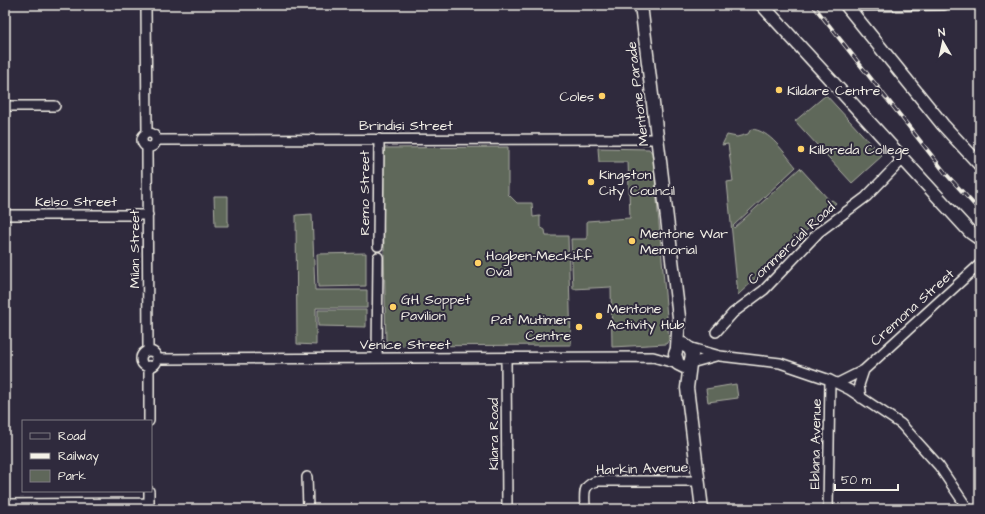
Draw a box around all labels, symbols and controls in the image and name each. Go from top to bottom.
north arrow [923,22,963,62]
text: N [937,25,946,41]
street label: Mentone Parade [622,40,654,147]
place label: Kildare Centre [787,81,881,101]
marker: Kildare Centre [774,85,784,95]
place label: Coles [559,87,594,107]
marker: Coles [597,91,607,101]
street label: Brindisi Street [359,116,453,136]
place label: Kilbreda College [809,140,910,160]
marker: Kilbreda College [796,144,806,154]
street label: Remo Street [355,150,375,236]
place label: Kingston City Council [599,165,675,201]
marker: Kingston City Council [586,177,596,187]
street label: Kelso Street [35,192,117,212]
street label: Commercial Road [744,198,840,290]
street label: Milan Street [125,209,145,288]
place label: Mentone War Memorial [640,224,728,260]
marker: Mentone War Memorial [627,236,637,246]
place label: Hogben-Meckiff Oval [486,246,592,282]
marker: Hogben-Meckiff Oval [473,258,483,268]
street label: Cremona Street [866,264,959,351]
place label: GH Soppet Pavilion [401,290,471,326]
place label: Mentone Activity Hub [607,299,685,335]
marker: GH Soppet Pavilion [388,302,398,312]
place label: Pat Mutimer Centre [491,310,571,346]
marker: Mentone Activity Hub [594,311,604,321]
marker: Pat Mutimer Centre [574,322,584,332]
street label: Venice Street [360,335,451,355]
street label: Kilara Road [484,398,504,470]
street label: Eblana Avenue [805,398,827,490]
legend [22,420,152,492]
text: Road [58,428,86,445]
text: Railway [58,448,99,466]
street label: Harkin Avenue [596,457,689,481]
scale bar [835,466,898,492]
text: Park [58,468,86,485]
text: 50 m [841,472,872,489]

